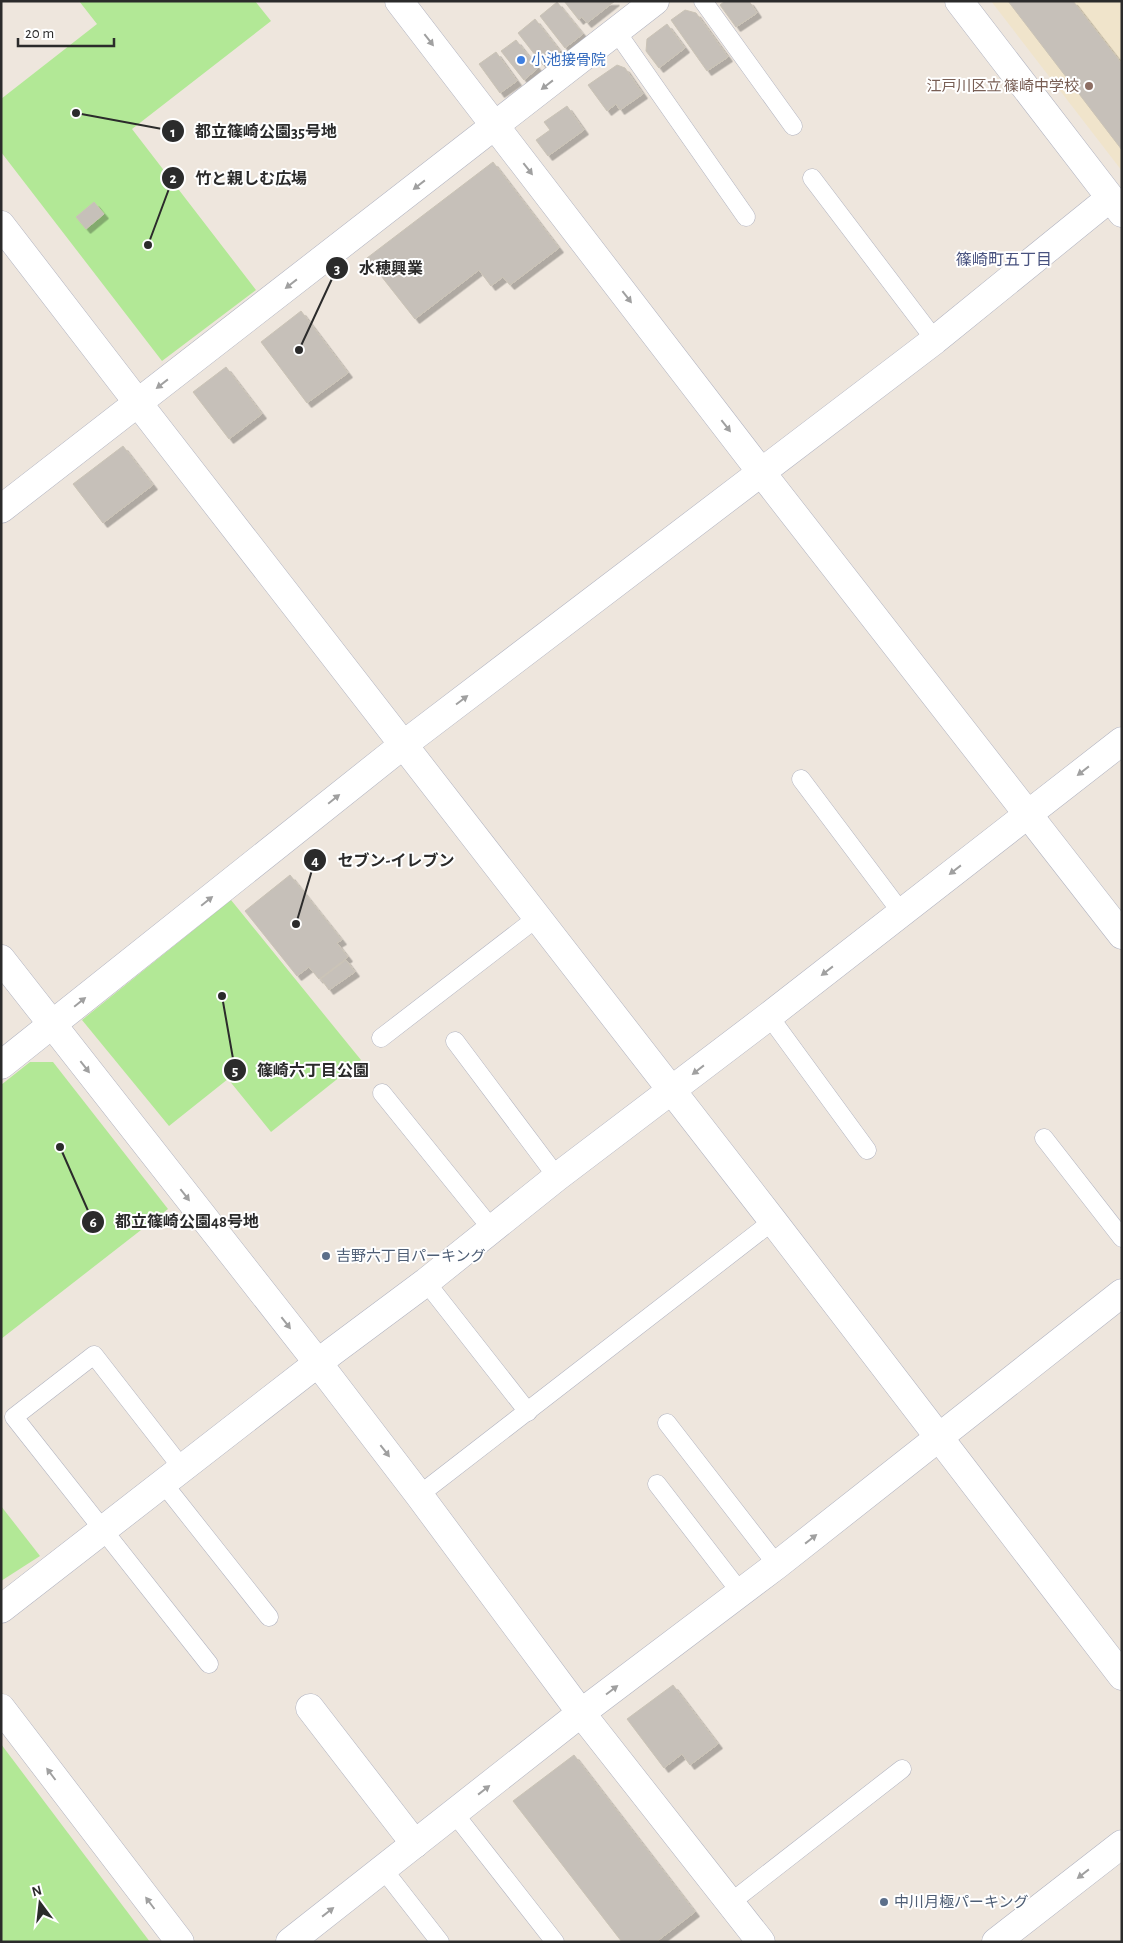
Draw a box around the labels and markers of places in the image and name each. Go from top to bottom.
place label: 小池接骨院 [531,52,606,68]
marker: 小池接骨院 [515,54,527,66]
place label: 江戸川区立 篠崎中学校 [927,78,1079,94]
marker: 江戸川区立 篠崎中学校 [1083,80,1095,92]
callout: 都立篠崎公園35号地 [160,116,347,147]
callout: 竹と親しむ広場 [160,162,317,193]
callout: 水穂興業 [324,253,433,284]
callout: セブン-イレブン [303,845,465,876]
callout: 篠崎六丁目公園 [222,1055,379,1086]
callout: 都立篠崎公園48号地 [80,1206,269,1237]
place label: 吉野六丁目パーキング [336,1248,486,1264]
marker: 吉野六丁目パーキング [320,1250,332,1262]
place label: 中川月極パーキング [894,1894,1029,1910]
marker: 中川月極パーキング [878,1896,890,1908]

